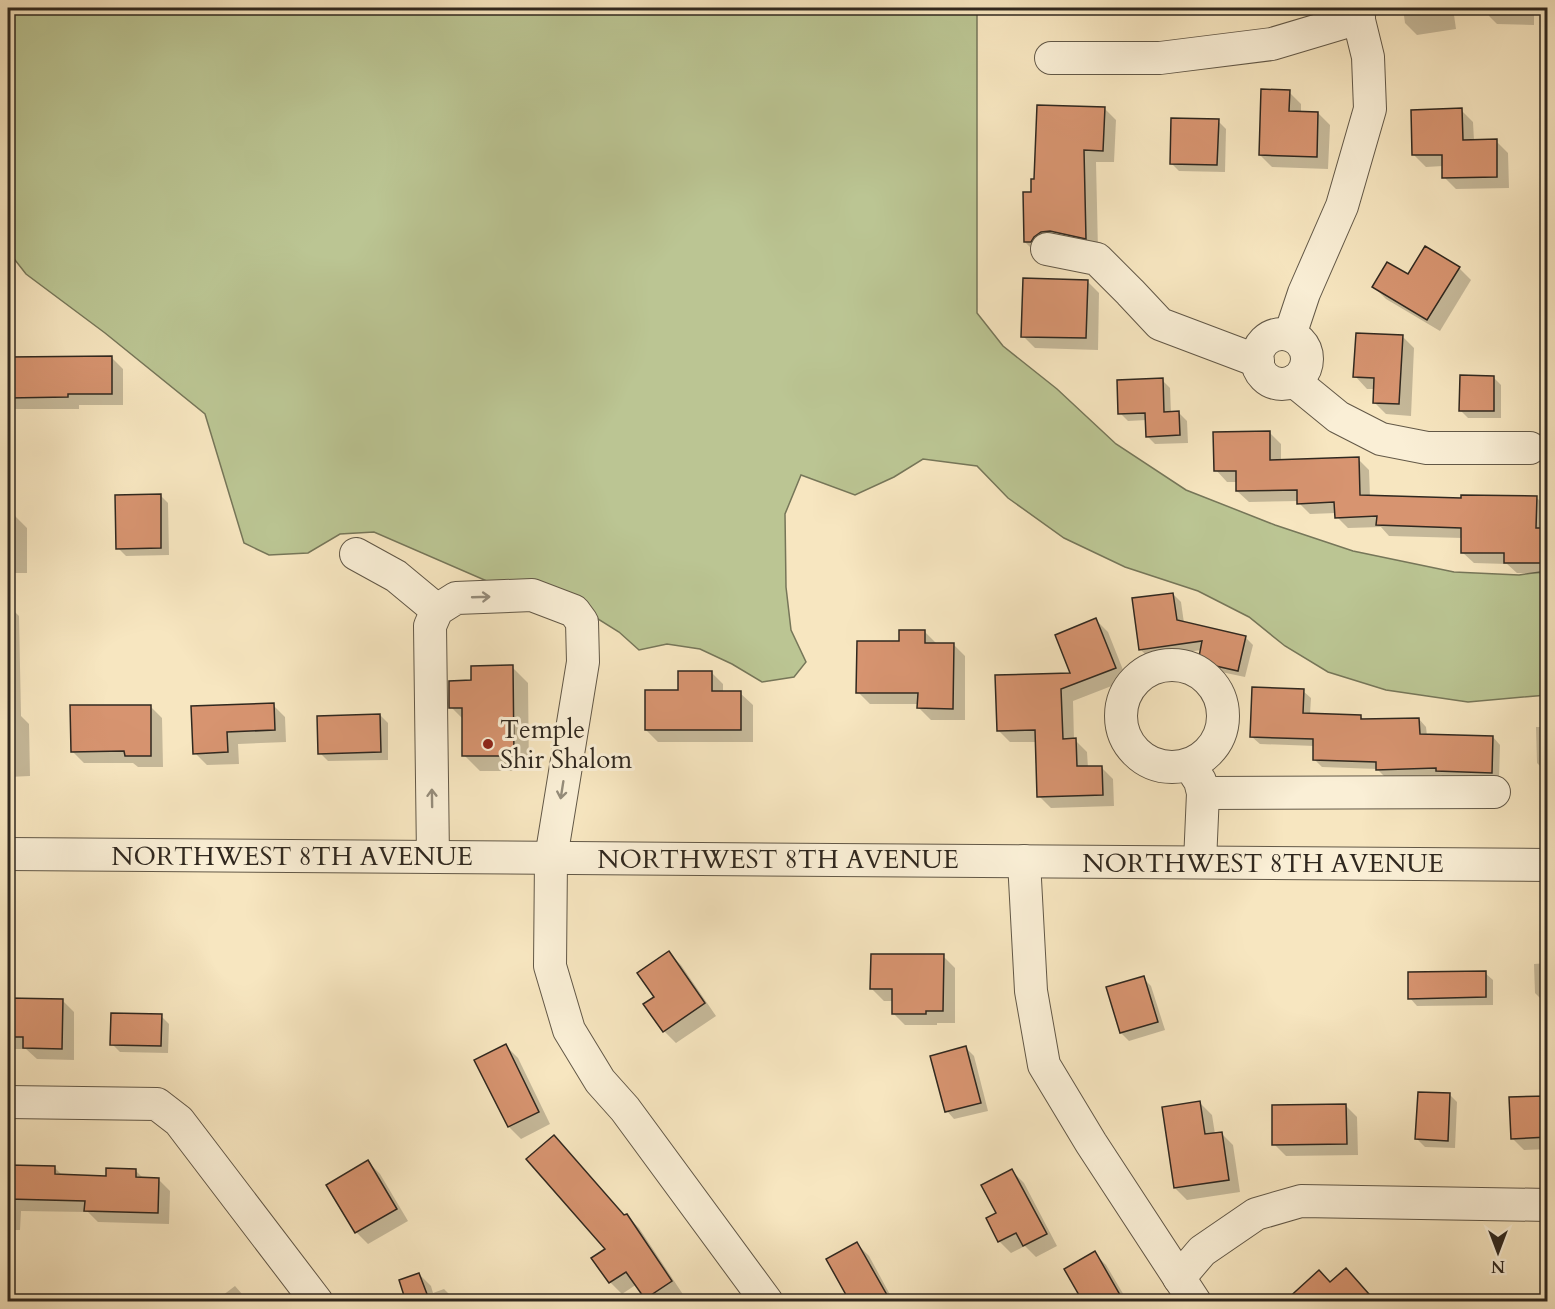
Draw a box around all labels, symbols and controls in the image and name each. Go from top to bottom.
one-way arrow [470,591,490,602]
place label: Temple Shir Shalom [500,712,632,777]
marker: Temple Shir Shalom [481,737,495,751]
one-way arrow [557,779,568,799]
one-way arrow [427,789,438,809]
street label: NORTHWEST 8TH AVENUE [111,839,473,874]
street label: NORTHWEST 8TH AVENUE [597,842,959,877]
street label: NORTHWEST 8TH AVENUE [1082,846,1444,881]
north arrow [1468,1222,1528,1282]
text: N [1491,1255,1505,1277]

